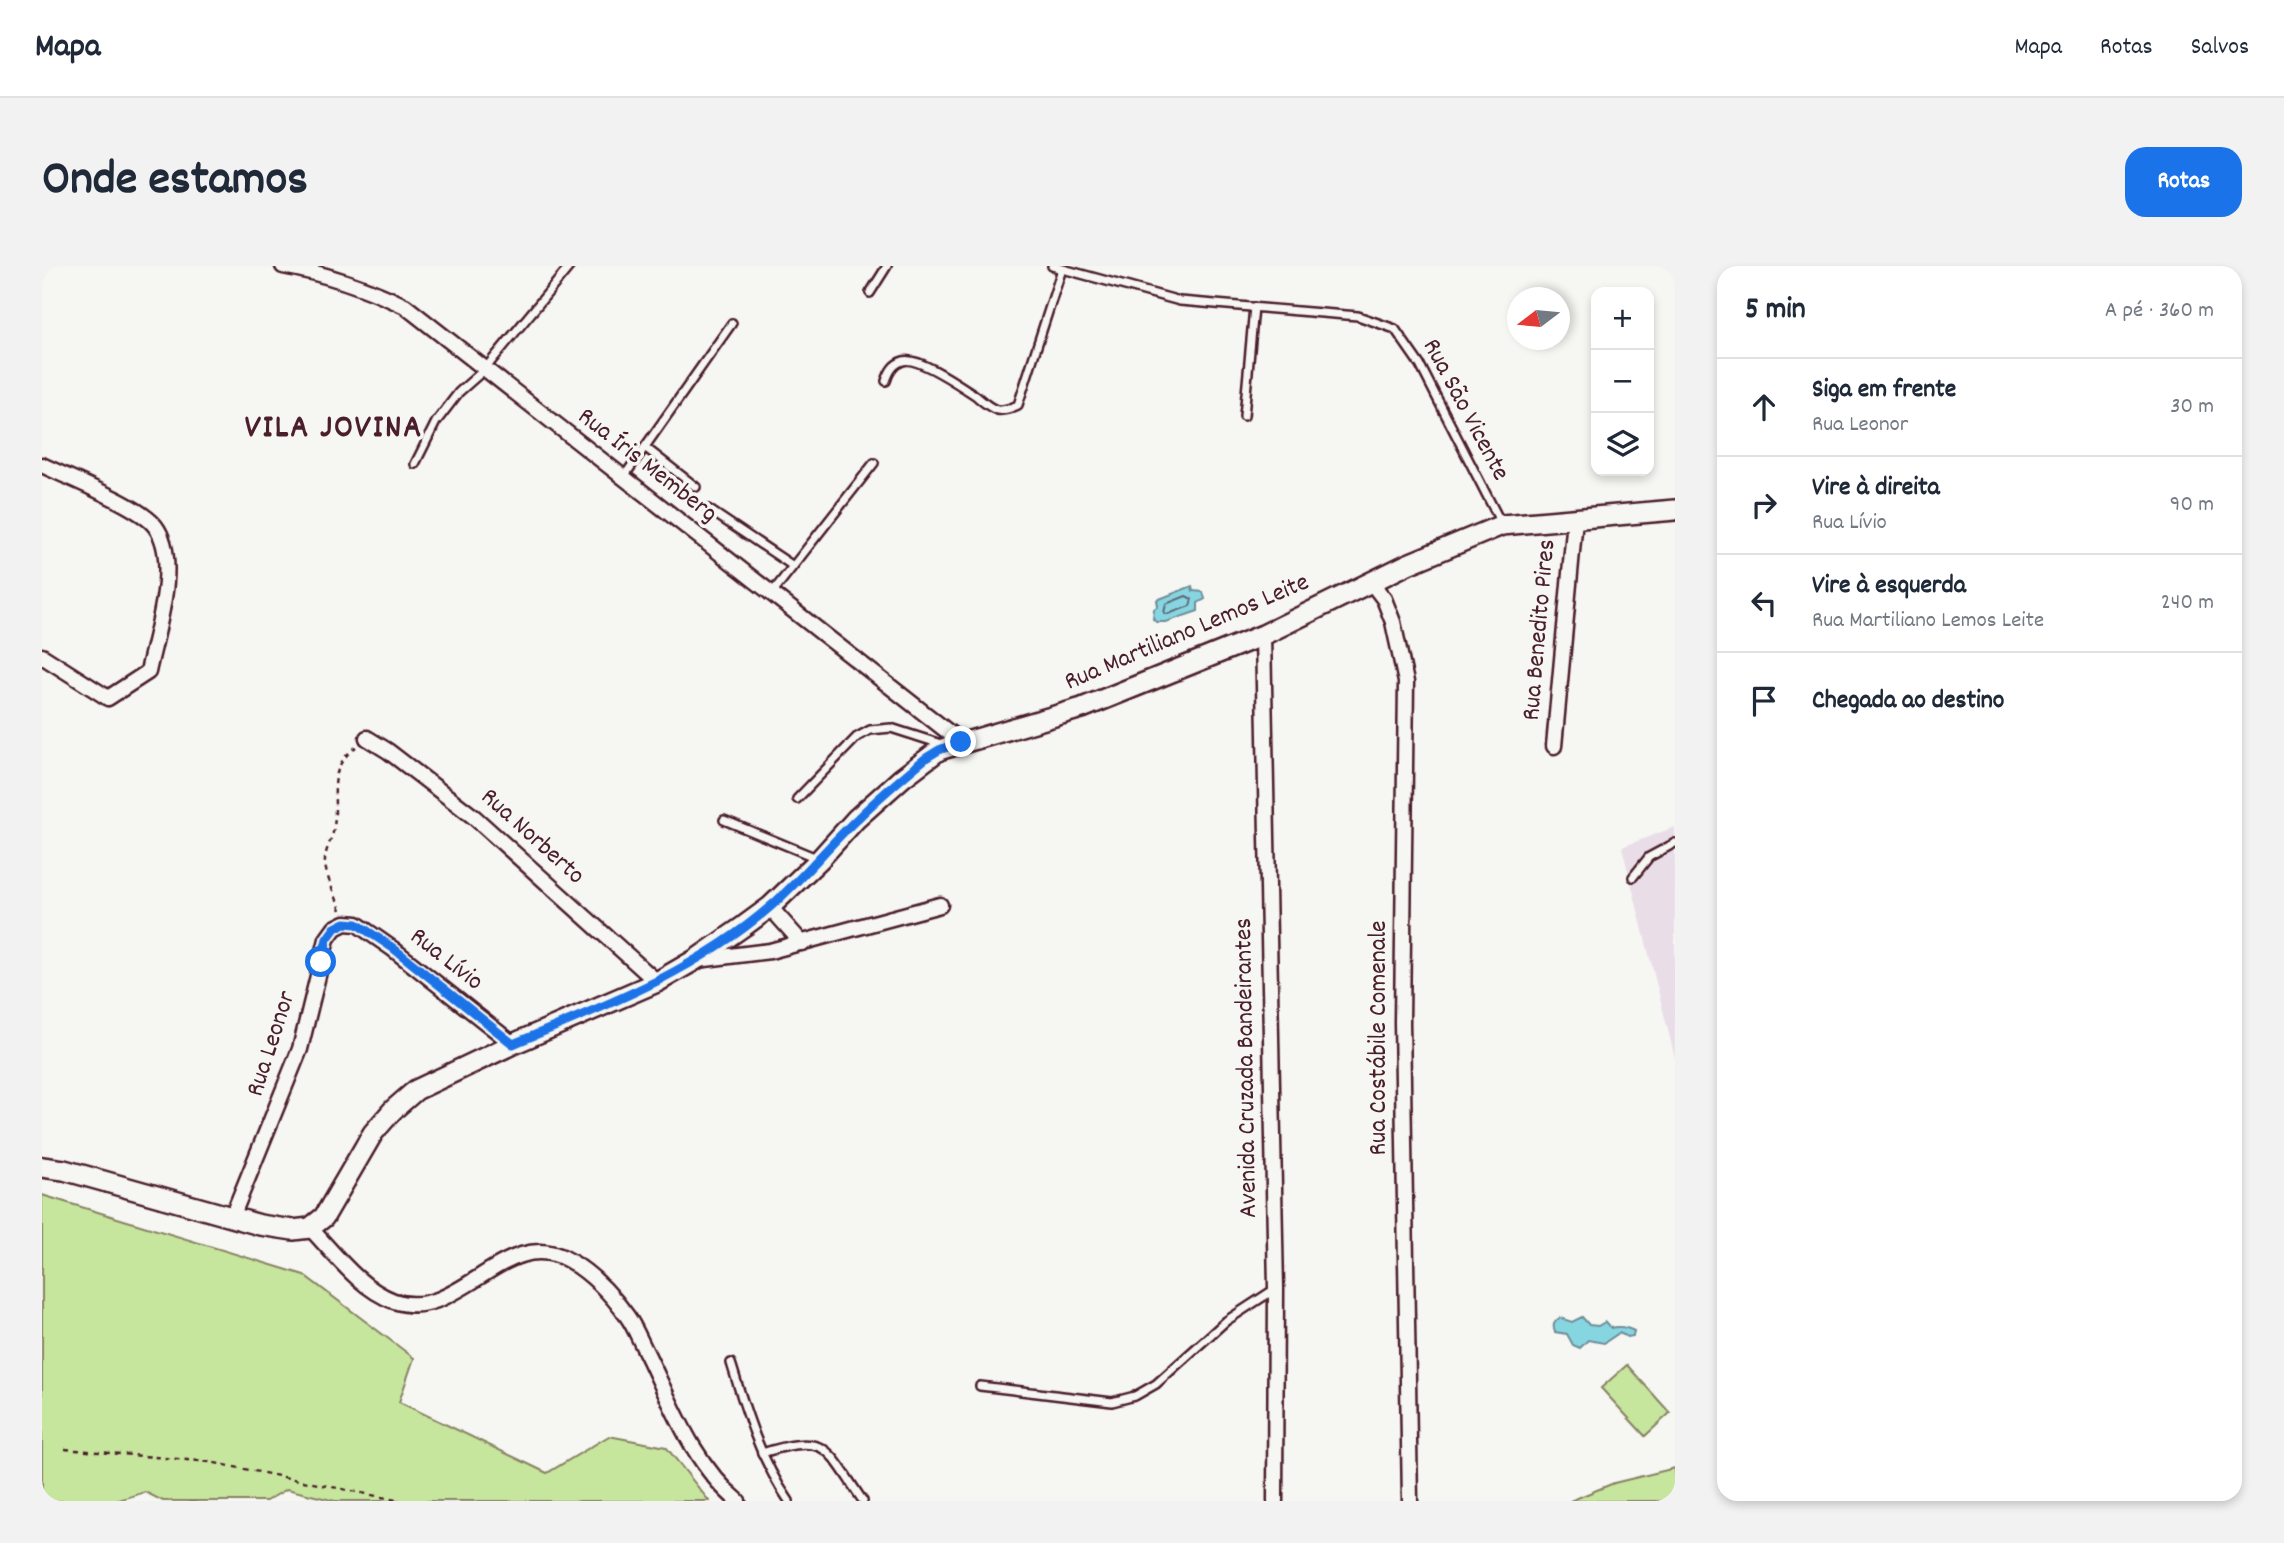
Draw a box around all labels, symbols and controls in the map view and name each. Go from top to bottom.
text: Mapa [35,25,101,72]
text: Mapa [2014,31,2062,65]
text: Rotas [2100,31,2153,65]
text: Salvos [2191,31,2249,65]
text: Onde estamos [42,147,308,217]
button: Rotas [2125,147,2242,217]
north arrow [1507,287,1570,350]
map controls [1591,287,1654,476]
button: + [1591,287,1654,350]
text: 5 min [1745,290,1806,333]
text: A pé · 360 m [2105,295,2214,328]
street label: Rua São Vicente [1412,332,1518,488]
button: − [1591,350,1654,413]
text: Siga em frente [1812,372,1956,409]
icon: ahead [1745,388,1783,426]
text: 30 m [2170,391,2214,424]
street label: Rua Íris Memberg [569,399,725,533]
district label: VILA JOVINA [245,406,423,453]
text: Rua Leonor [1812,409,1908,442]
button: layers [1591,413,1654,476]
text: Vire à direita [1812,470,1940,507]
icon: right [1745,486,1783,524]
text: 90 m [2170,489,2214,522]
text: Rua Lívio [1812,507,1887,540]
street label: Rua Benedito Pires [1514,538,1566,722]
street label: Rua Martiliano Lemos Leite [1059,565,1315,701]
text: Vire à esquerda [1812,568,1966,605]
icon: left [1745,584,1783,622]
text: 240 m [2161,587,2214,620]
text: Rua Martiliano Lemos Leite [1812,605,2044,638]
icon: arrive [1745,682,1783,720]
text: Chegada ao destino [1812,683,2004,720]
route end [945,726,976,757]
street label: Rua Norberto [471,780,593,894]
street label: Avenida Cruzada Bandeirantes [1226,917,1268,1219]
street label: Rua Lívio [401,919,491,1001]
street label: Rua Costábile Comenale [1361,920,1398,1156]
route start [305,946,336,977]
street label: Rua Leonor [238,986,307,1101]

